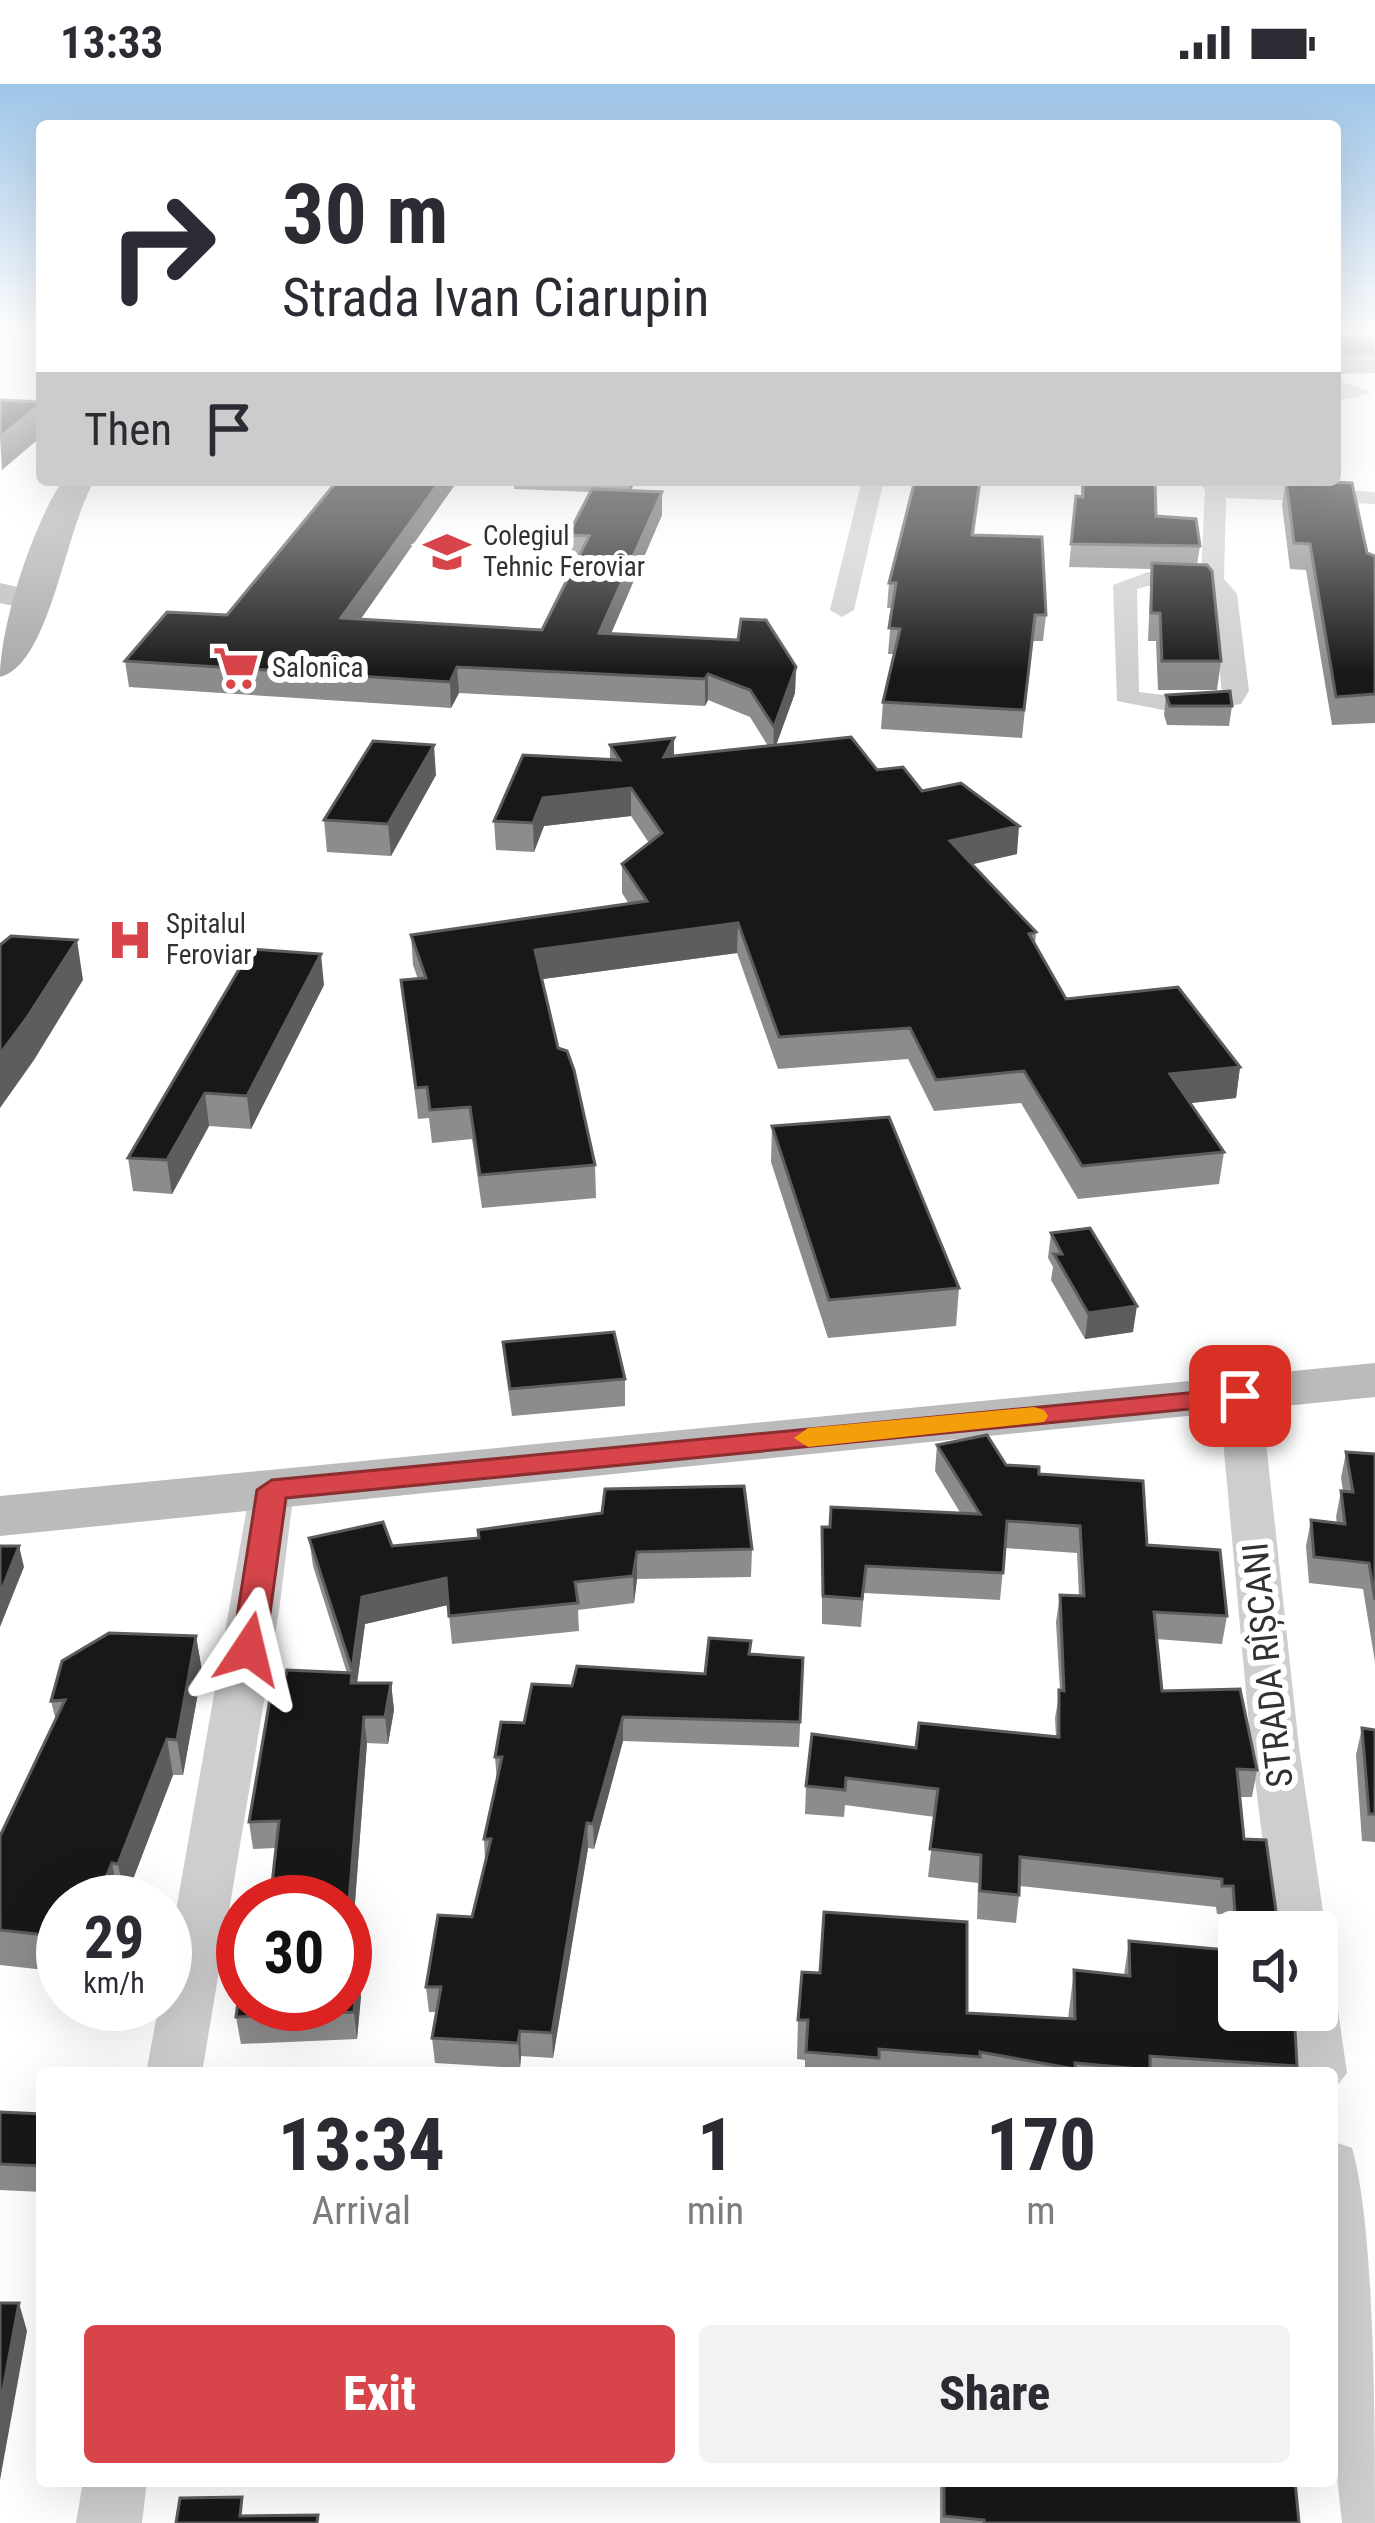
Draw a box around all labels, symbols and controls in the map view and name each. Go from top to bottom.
text: 13:33 [60,16,163,69]
text: 30 m [282,165,449,264]
icon: right [84,168,240,324]
text: Strada Ivan Ciarupin [282,266,710,329]
icon: arrive [196,396,262,462]
text: Then [84,403,172,456]
place label: Colegiul Tehnic Feroviar [483,520,645,583]
school or university icon: Colegiul Tehnic Feroviar [422,527,472,577]
supermarket icon: Salonica [211,643,261,693]
place label: Salonica [272,652,363,684]
place label: Spitalul Feroviar [166,908,252,971]
hospital icon: Spitalul Feroviar [105,915,155,965]
pin [1189,1345,1291,1447]
icon: arrive [1207,1363,1273,1429]
street label: STRADA RÎȘCANI [1233,1541,1302,1789]
position arrow [186,1586,312,1712]
speed limit sign: 30 [216,1875,372,2031]
text: 29 [84,1902,144,1973]
map controls [1218,1911,1338,2031]
button: sound [1218,1911,1338,2031]
text: km/h [83,1965,145,2000]
text: 13:34 [278,2103,445,2188]
text: 1 [697,2103,734,2188]
text: 170 [986,2103,1096,2188]
text: Arrival [312,2188,411,2234]
text: min [687,2188,744,2234]
text: m [1026,2188,1056,2234]
button: Exit [84,2325,675,2463]
button: Share [699,2325,1290,2463]

